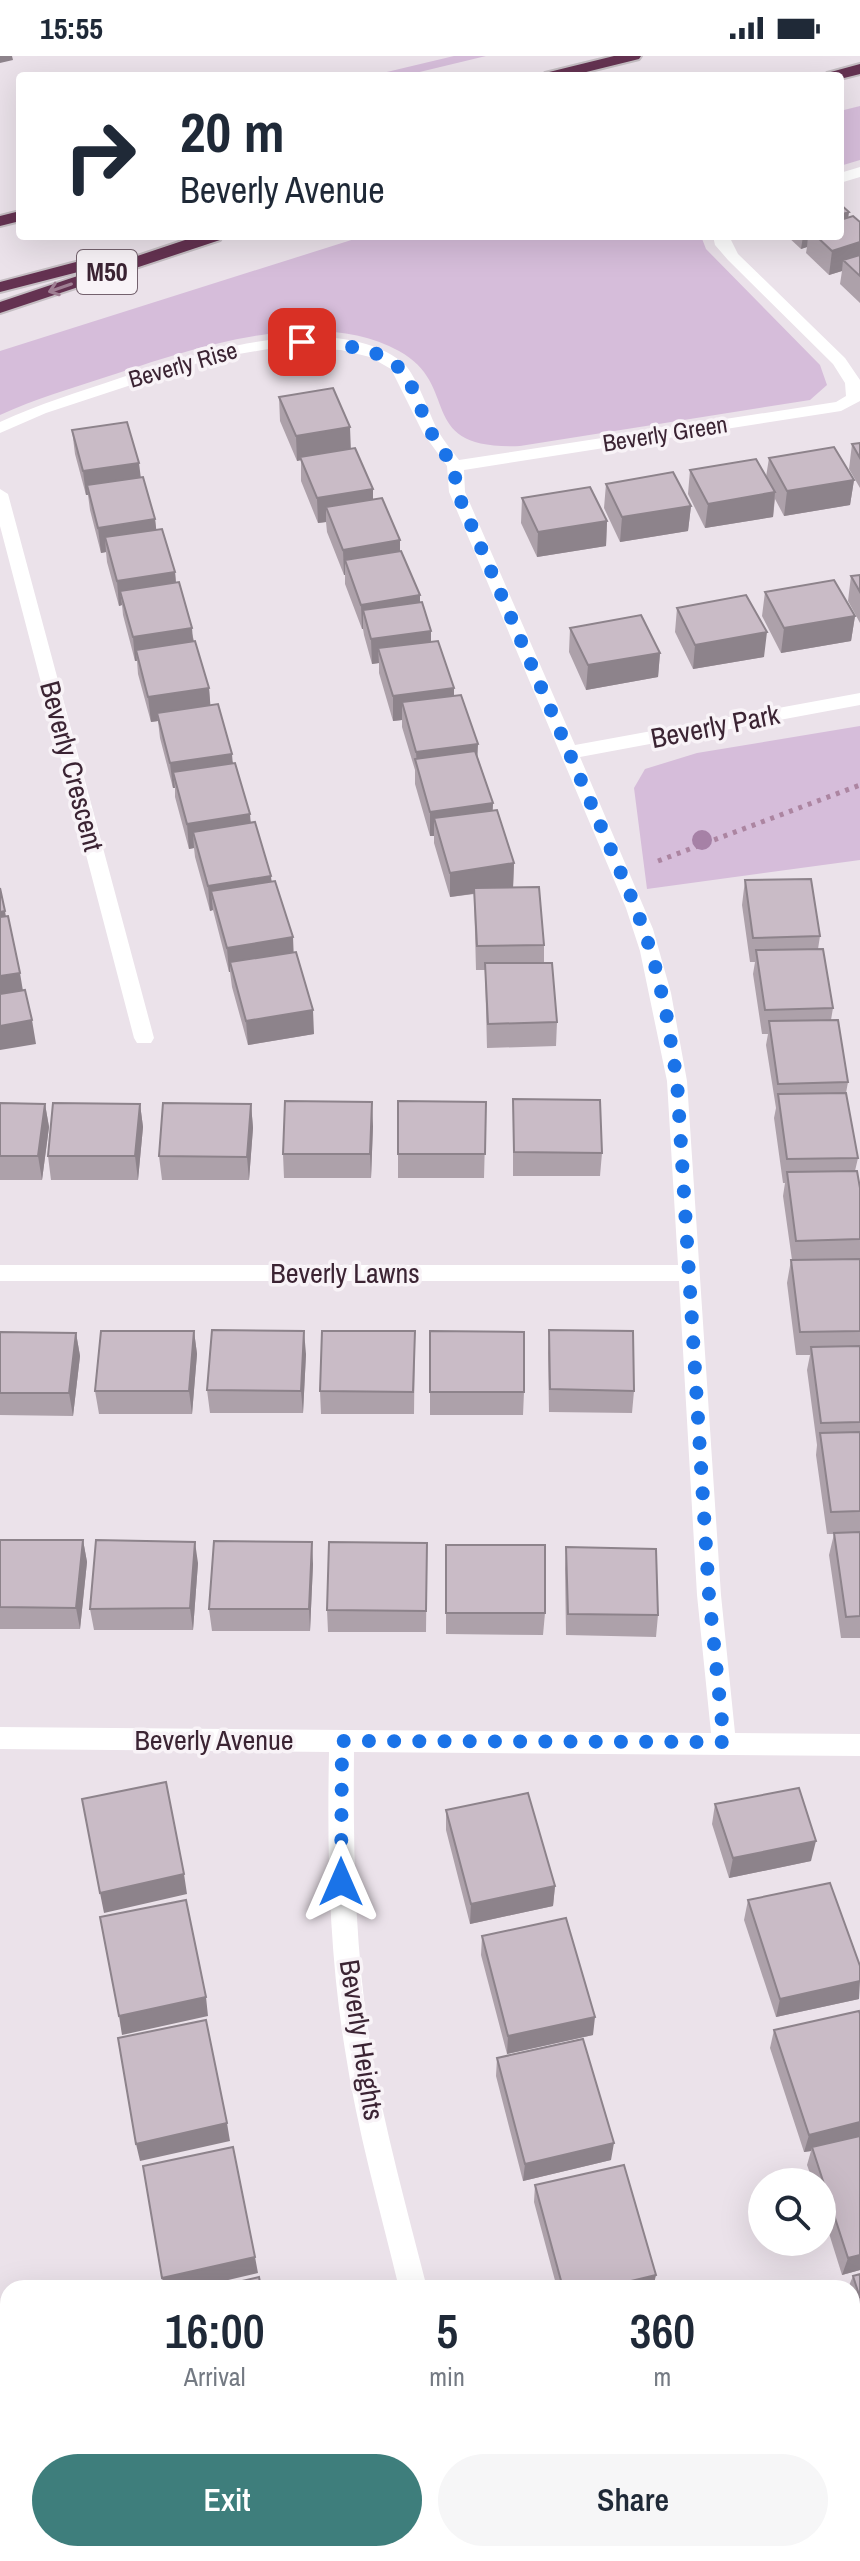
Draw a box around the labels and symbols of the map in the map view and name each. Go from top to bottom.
road number: M50 [77,250,137,294]
one-way arrow [48,281,73,296]
pin [268,308,336,376]
street label: Beverly Rise [125,333,241,395]
street label: Beverly Green [600,407,729,459]
street label: Beverly Crescent [31,677,113,855]
street label: Beverly Park [647,695,783,757]
street label: Beverly Lawns [270,1254,420,1292]
street label: Beverly Avenue [134,1721,294,1759]
position arrow [299,1840,383,1924]
street label: Beverly Heights [331,1957,393,2123]

